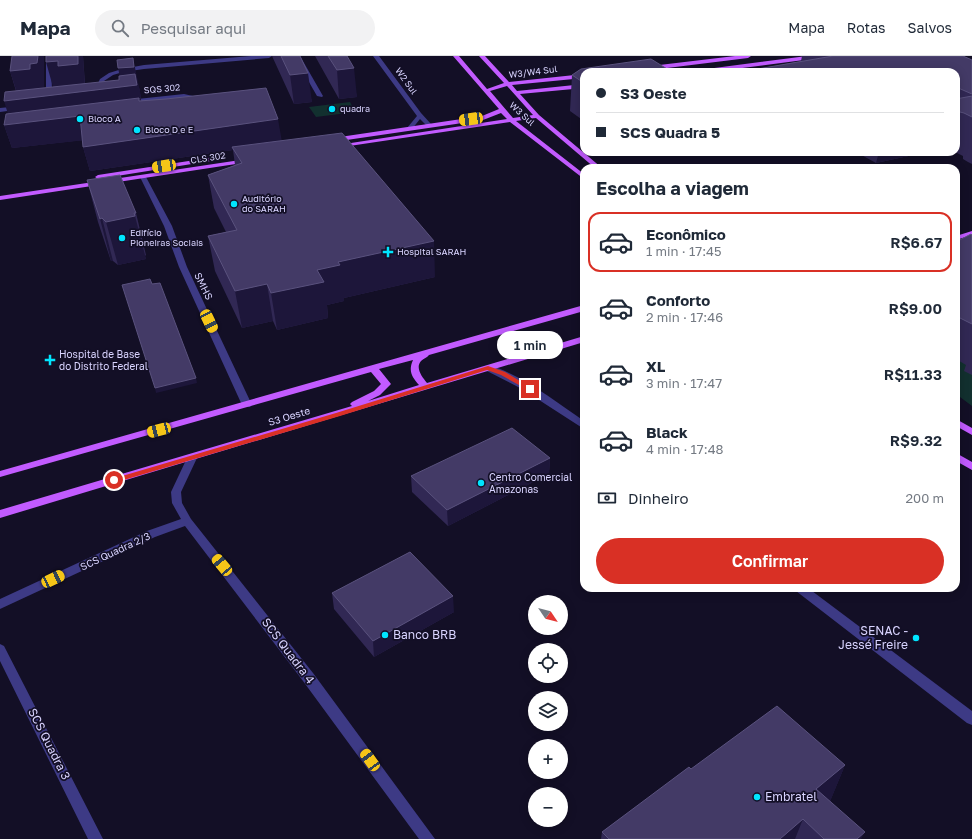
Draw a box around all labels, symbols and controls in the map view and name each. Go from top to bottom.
search box [95,10,375,46]
text: Mapa [20,16,71,39]
icon: search [109,17,131,39]
text: Pesquisar aqui [141,19,246,37]
text: Mapa [788,19,825,36]
text: Rotas [847,19,886,36]
text: Salvos [908,19,952,36]
street label: W3/W4 Sul [508,63,558,80]
street label: W2 Sul [393,65,420,96]
street label: SQS 302 [143,81,181,96]
text: S3 Oeste [620,84,687,102]
street label: W3 Sul [507,99,537,128]
place label: quadra [340,103,370,114]
marker: quadra [327,104,337,114]
car [458,111,484,127]
place label: Bloco A [88,113,121,124]
marker: Bloco A [75,114,85,124]
text: SCS Quadra 5 [620,123,720,141]
place label: Bloco D e E [145,124,193,135]
marker: Bloco D e E [132,125,142,135]
street label: CLS 302 [190,149,226,166]
car [151,158,177,174]
text: Escolha a viagem [596,177,749,199]
place label: Auditório do SARAH [242,193,286,214]
marker: Auditório do SARAH [229,199,239,209]
icon: car [598,224,634,260]
text: Econômico [646,225,726,243]
place label: Edifício Pioneiras Sociais [130,227,203,248]
marker: Edifício Pioneiras Sociais [117,233,127,243]
text: R$6.67 [890,233,942,251]
text: 1 min · 17:45 [646,243,722,259]
marker: Hospital SARAH [382,246,394,258]
place label: Hospital SARAH [397,246,466,257]
street label: SMHS [192,270,216,302]
icon: car [598,290,634,326]
text: Conforto [646,291,710,309]
text: R$9.00 [889,299,942,317]
car [198,308,220,334]
text: 2 min · 17:46 [646,309,723,325]
callout: 1 min [497,331,563,359]
text: 1 min [514,337,546,353]
place label: Hospital de Base do Distrito Federal [59,348,148,372]
marker: Hospital de Base do Distrito Federal [44,354,56,366]
icon: car [598,356,634,392]
text: XL [646,357,665,375]
text: R$11.33 [884,365,942,383]
text: 3 min · 17:47 [646,375,722,391]
route end [521,380,539,398]
street label: S3 Oeste [267,404,312,428]
car [146,421,172,439]
icon: car [598,422,634,458]
text: Black [646,423,688,441]
text: R$9.32 [890,431,942,449]
text: 4 min · 17:48 [646,441,724,457]
route start [105,471,123,489]
place label: Centro Comercial Amazonas [489,471,572,495]
marker: Centro Comercial Amazonas [476,478,486,488]
icon: cash [596,487,618,509]
text: Dinheiro [628,489,688,507]
text: 200 m [906,490,944,506]
street label: SCS Quadra 2/3 [78,529,152,572]
button: Confirmar [596,538,944,584]
car [210,552,234,578]
car [40,568,66,590]
north arrow [528,595,568,635]
map controls [528,595,568,827]
street label: SCS Quadra 4 [259,615,318,687]
place label: SENAC - Jessé Freire [838,623,908,652]
place label: Banco BRB [393,627,456,642]
marker: Banco BRB [380,630,390,640]
marker: SENAC - Jessé Freire [911,633,921,643]
button: locate [528,643,568,683]
button: layers [528,691,568,731]
street label: SCS Quadra 3 [25,706,74,782]
button: + [528,739,568,779]
car [358,747,382,773]
button: − [528,787,568,827]
place label: Embratel [765,789,817,804]
marker: Embratel [752,792,762,802]

